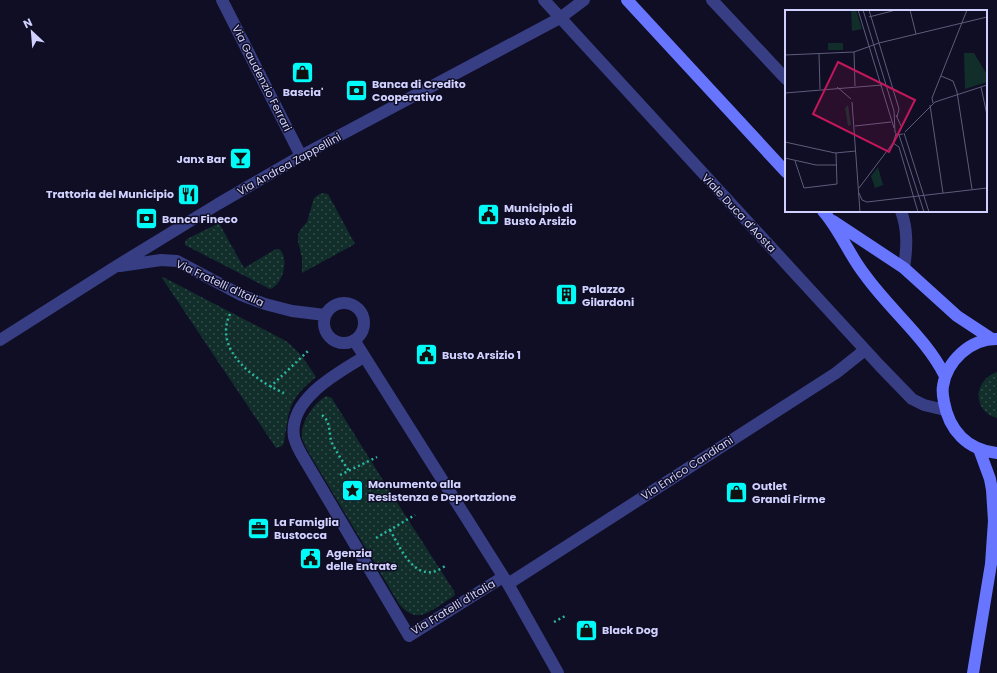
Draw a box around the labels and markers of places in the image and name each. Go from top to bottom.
shop icon: Bascia' [290,59,316,85]
place label: Banca di Credito Cooperativo [372,76,466,105]
bank icon: Banca di Credito Cooperativo [344,77,370,103]
place label: Bascia' [283,84,323,100]
bar icon: Janx Bar [228,146,254,172]
place label: Janx Bar [177,151,226,167]
restaurant icon: Trattoria del Municipio [176,181,202,207]
place label: Trattoria del Municipio [46,186,174,202]
place label: Municipio di Busto Arsizio [504,200,577,229]
public building icon: Municipio di Busto Arsizio [475,201,501,227]
bank icon: Banca Fineco [133,206,159,232]
place label: Banca Fineco [162,211,238,227]
place label: Palazzo Gilardoni [582,281,634,310]
building icon: Palazzo Gilardoni [553,282,579,308]
public building icon: Busto Arsizio 1 [414,342,440,368]
place label: Busto Arsizio 1 [442,347,521,363]
place label: Monumento alla Resistenza e Deportazione [368,476,517,505]
place icon: Monumento alla Resistenza e Deportazione [339,477,365,503]
place label: Outlet Grandi Firme [752,478,826,507]
shop icon: Outlet Grandi Firme [723,479,749,505]
place label: La Famiglia Bustocca [274,514,339,543]
office icon: La Famiglia Bustocca [246,515,272,541]
place label: Agenzia delle Entrate [326,545,397,574]
public building icon: Agenzia delle Entrate [298,546,324,572]
shop icon: Black Dog [573,617,599,643]
place label: Black Dog [602,622,658,638]

